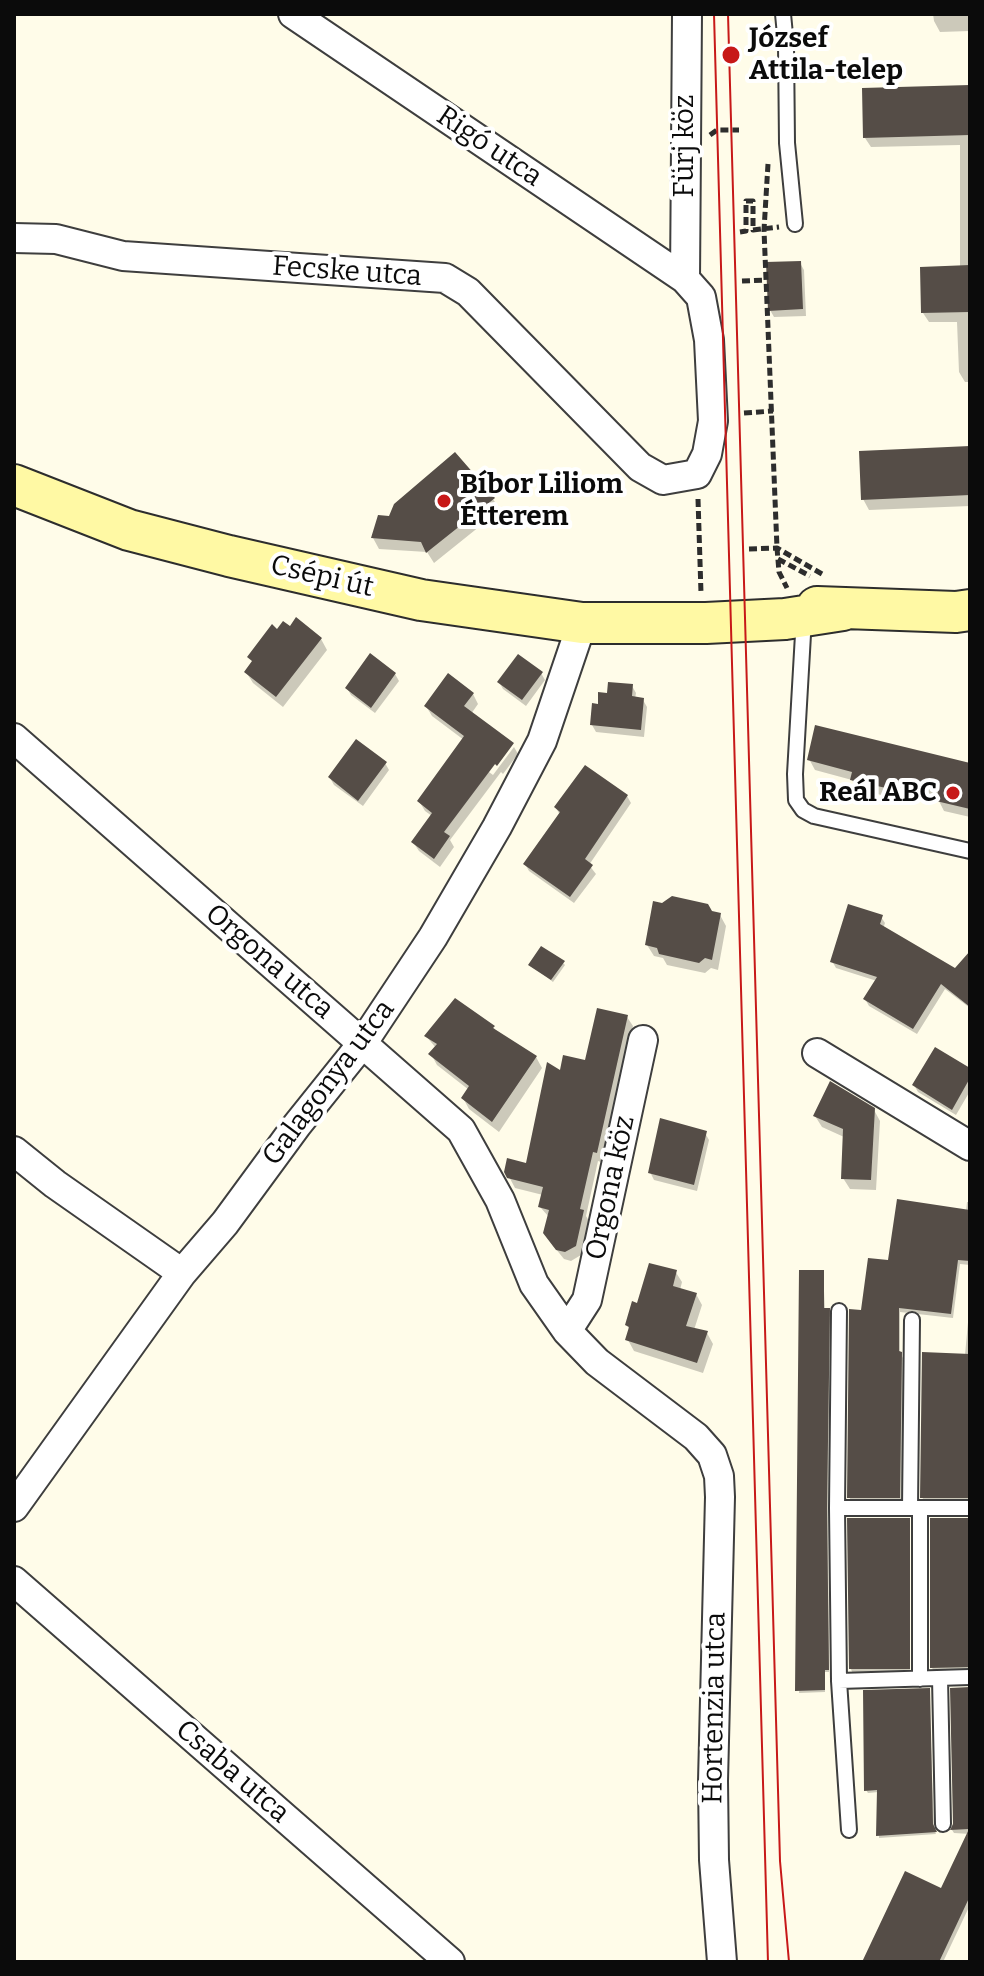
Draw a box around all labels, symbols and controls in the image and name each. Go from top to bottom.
place label: József Attila-telep [749,22,903,88]
marker: József Attila-telep [720,44,742,66]
street label: Fürj köz [668,95,702,197]
street label: Rigó utca [430,100,548,194]
street label: Fecske utca [271,250,423,294]
place label: Bíbor Liliom Étterem [460,468,623,534]
marker: Bíbor Liliom Étterem [435,492,453,510]
street label: Csépi út [267,549,377,605]
place label: Reál ABC [819,776,937,810]
marker: Reál ABC [944,784,962,802]
street label: Orgona utca [198,897,340,1027]
street label: Galagonya utca [256,994,402,1172]
street label: Orgona köz [579,1113,643,1263]
street label: Hortenzia utca [697,1612,733,1804]
street label: Csaba utca [168,1713,296,1831]

